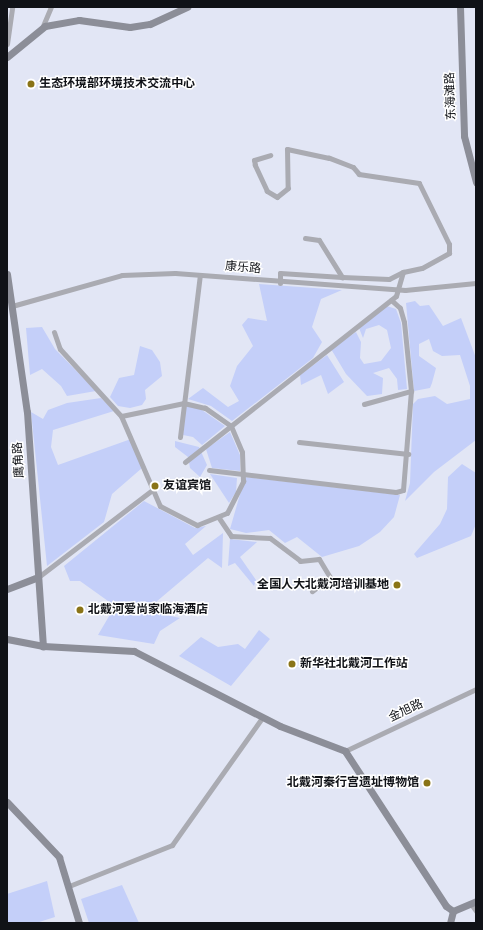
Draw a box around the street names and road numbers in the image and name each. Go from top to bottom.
street label: 东海滩路 [443,72,459,120]
street label: 康乐路 [224,259,262,277]
street label: 鹰角路 [11,442,27,478]
street label: 金旭路 [387,697,425,725]

